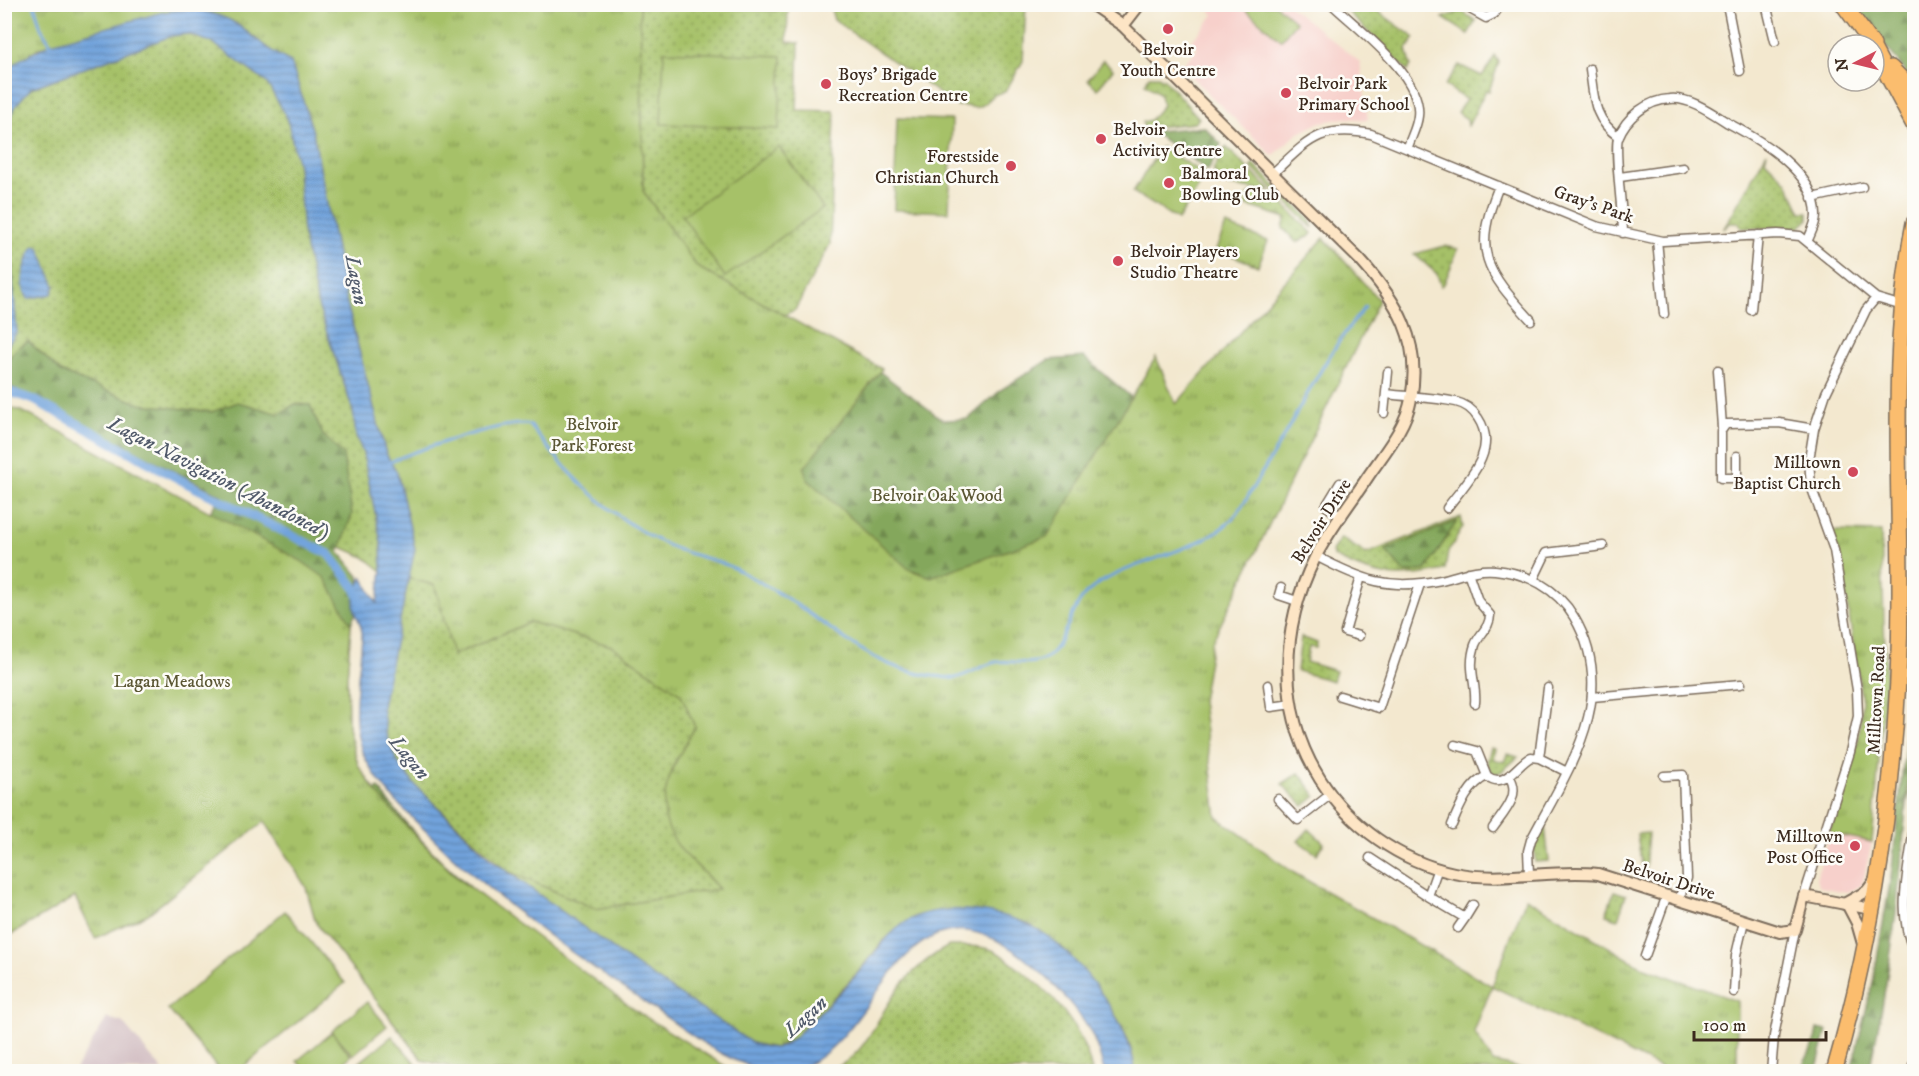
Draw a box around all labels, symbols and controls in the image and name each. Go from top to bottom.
marker: Belvoir Youth Centre [1161,22,1175,36]
north arrow [1826,33,1886,93]
place label: Belvoir Youth Centre [1120,39,1216,82]
text: N [1831,57,1853,72]
place label: Boys' Brigade Recreation Centre [838,64,968,107]
place label: Belvoir Park Primary School [1298,73,1410,116]
marker: Boys' Brigade Recreation Centre [819,77,833,91]
marker: Belvoir Park Primary School [1279,86,1293,100]
place label: Belvoir Activity Centre [1113,119,1222,162]
marker: Belvoir Activity Centre [1094,132,1108,146]
place label: Forestside Christian Church [875,146,1000,189]
marker: Forestside Christian Church [1004,159,1018,173]
place label: Balmoral Bowling Club [1181,163,1279,206]
marker: Balmoral Bowling Club [1162,176,1176,190]
street label: Gray's Park [1551,181,1637,229]
place label: Belvoir Players Studio Theatre [1130,241,1238,284]
water label: Lagan [339,252,372,307]
marker: Belvoir Players Studio Theatre [1111,254,1125,268]
water label: Lagan Navigation (Abandoned) [103,411,334,545]
park label: Belvoir Park Forest [551,414,633,457]
place label: Milltown Baptist Church [1733,452,1842,495]
marker: Milltown Baptist Church [1846,465,1860,479]
street label: Belvoir Drive [1287,475,1357,568]
park label: Belvoir Oak Wood [871,485,1003,507]
street label: Milltown Road [1863,645,1891,755]
park label: Lagan Meadows [114,671,230,693]
water label: Lagan [383,730,434,785]
place label: Milltown Post Office [1767,826,1844,869]
marker: Milltown Post Office [1848,839,1862,853]
street label: Belvoir Drive [1620,855,1718,905]
water label: Lagan [778,991,833,1044]
scale bar [1694,1004,1826,1042]
text: 100 m [1703,1015,1746,1037]

